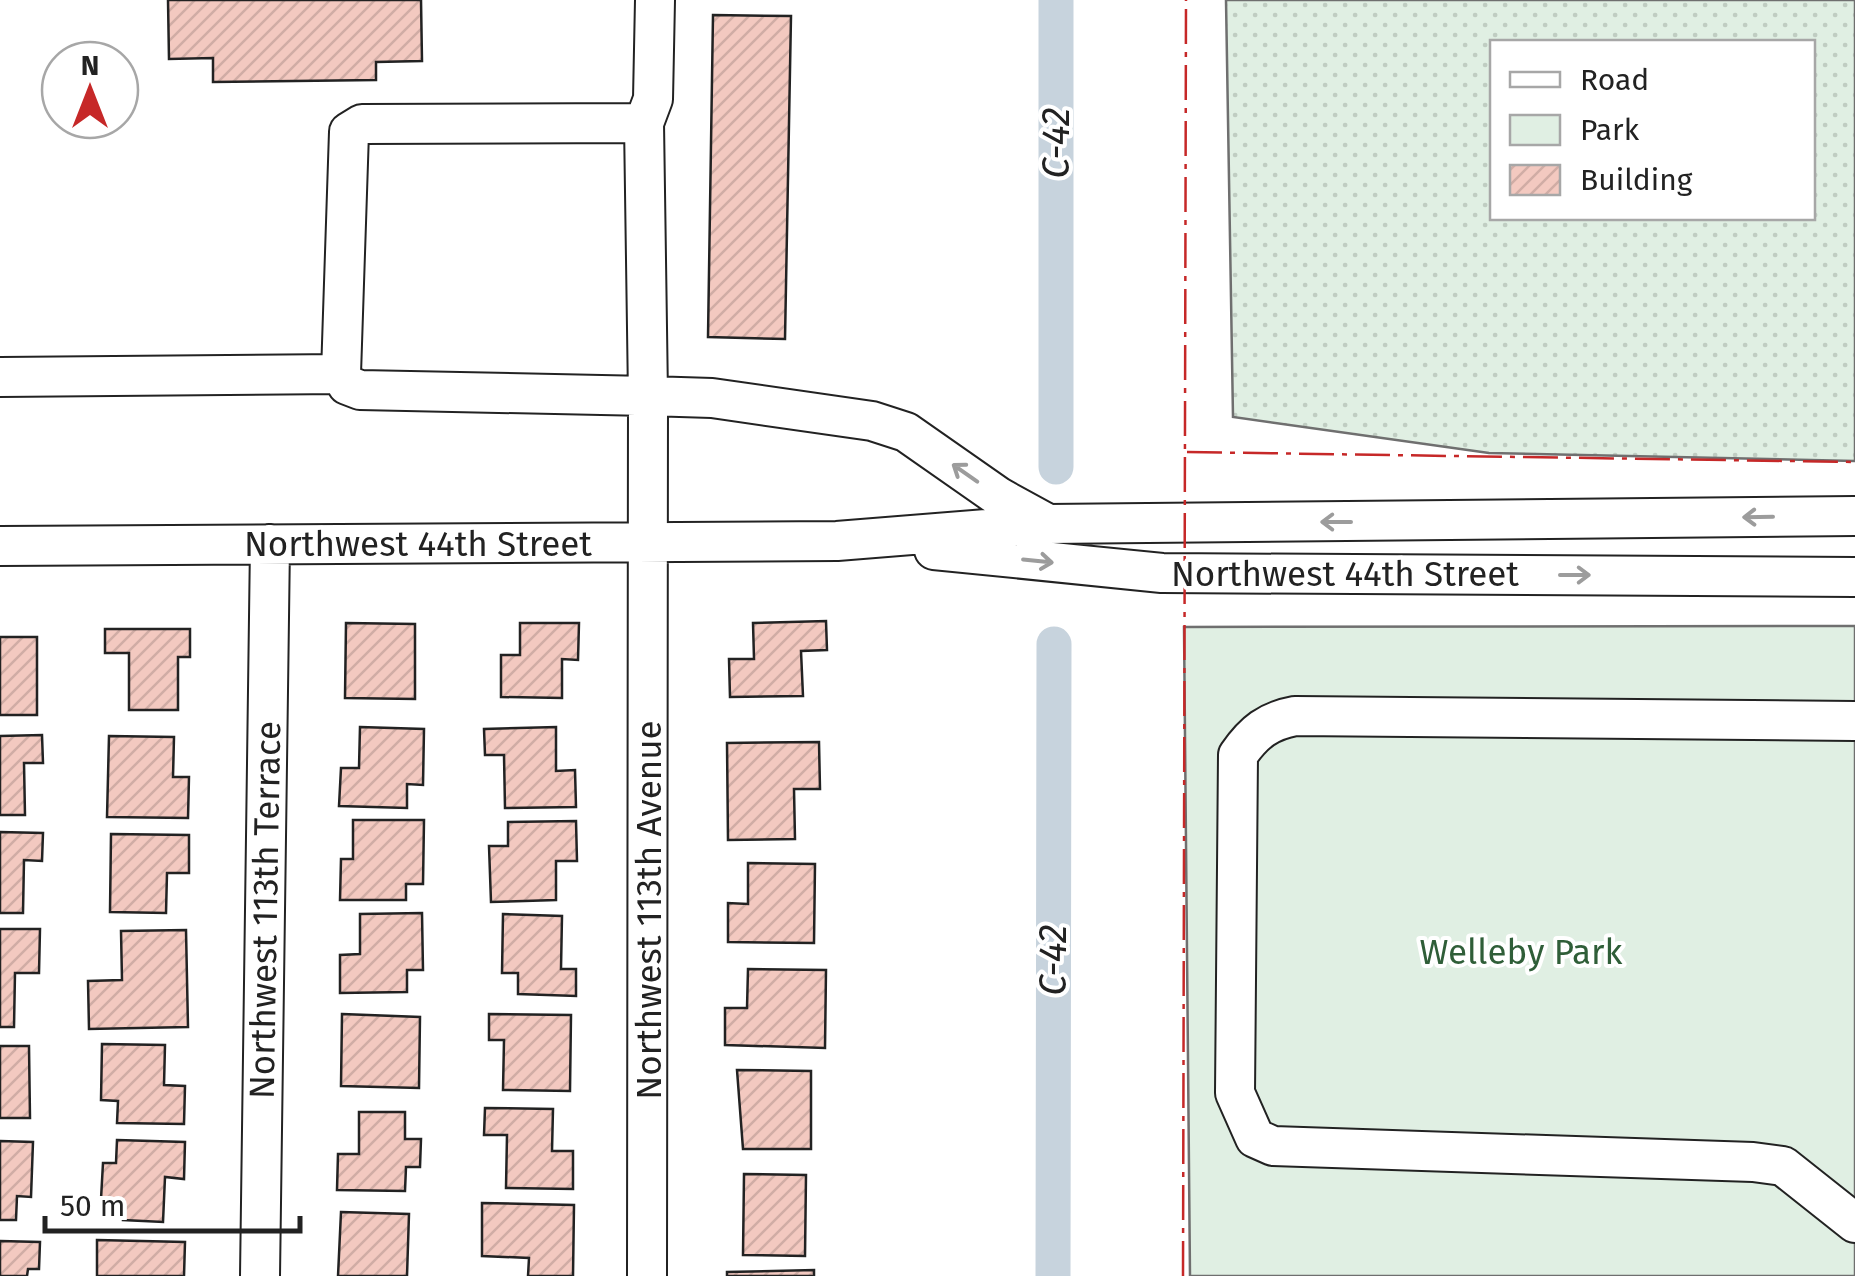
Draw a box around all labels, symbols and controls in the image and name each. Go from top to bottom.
north arrow [40,40,140,140]
legend [1490,40,1815,220]
text: N [81,49,99,82]
text: Road [1580,62,1649,98]
water label: C-42 [1033,107,1079,179]
text: Park [1580,112,1640,148]
text: Building [1580,162,1693,198]
one-way arrow [951,463,979,484]
one-way arrow [1742,508,1774,526]
one-way arrow [1321,512,1354,532]
street label: Northwest 44th Street [244,523,592,565]
one-way arrow [1022,552,1054,571]
street label: Northwest 44th Street [1171,553,1519,595]
one-way arrow [1558,566,1590,584]
street label: Northwest 113th Terrace [241,720,289,1100]
street label: Northwest 113th Avenue [628,720,670,1100]
water label: C-42 [1030,924,1076,996]
park label: Welleby Park [1419,931,1623,973]
scale bar [45,1171,300,1233]
text: 50 m [60,1188,125,1224]

